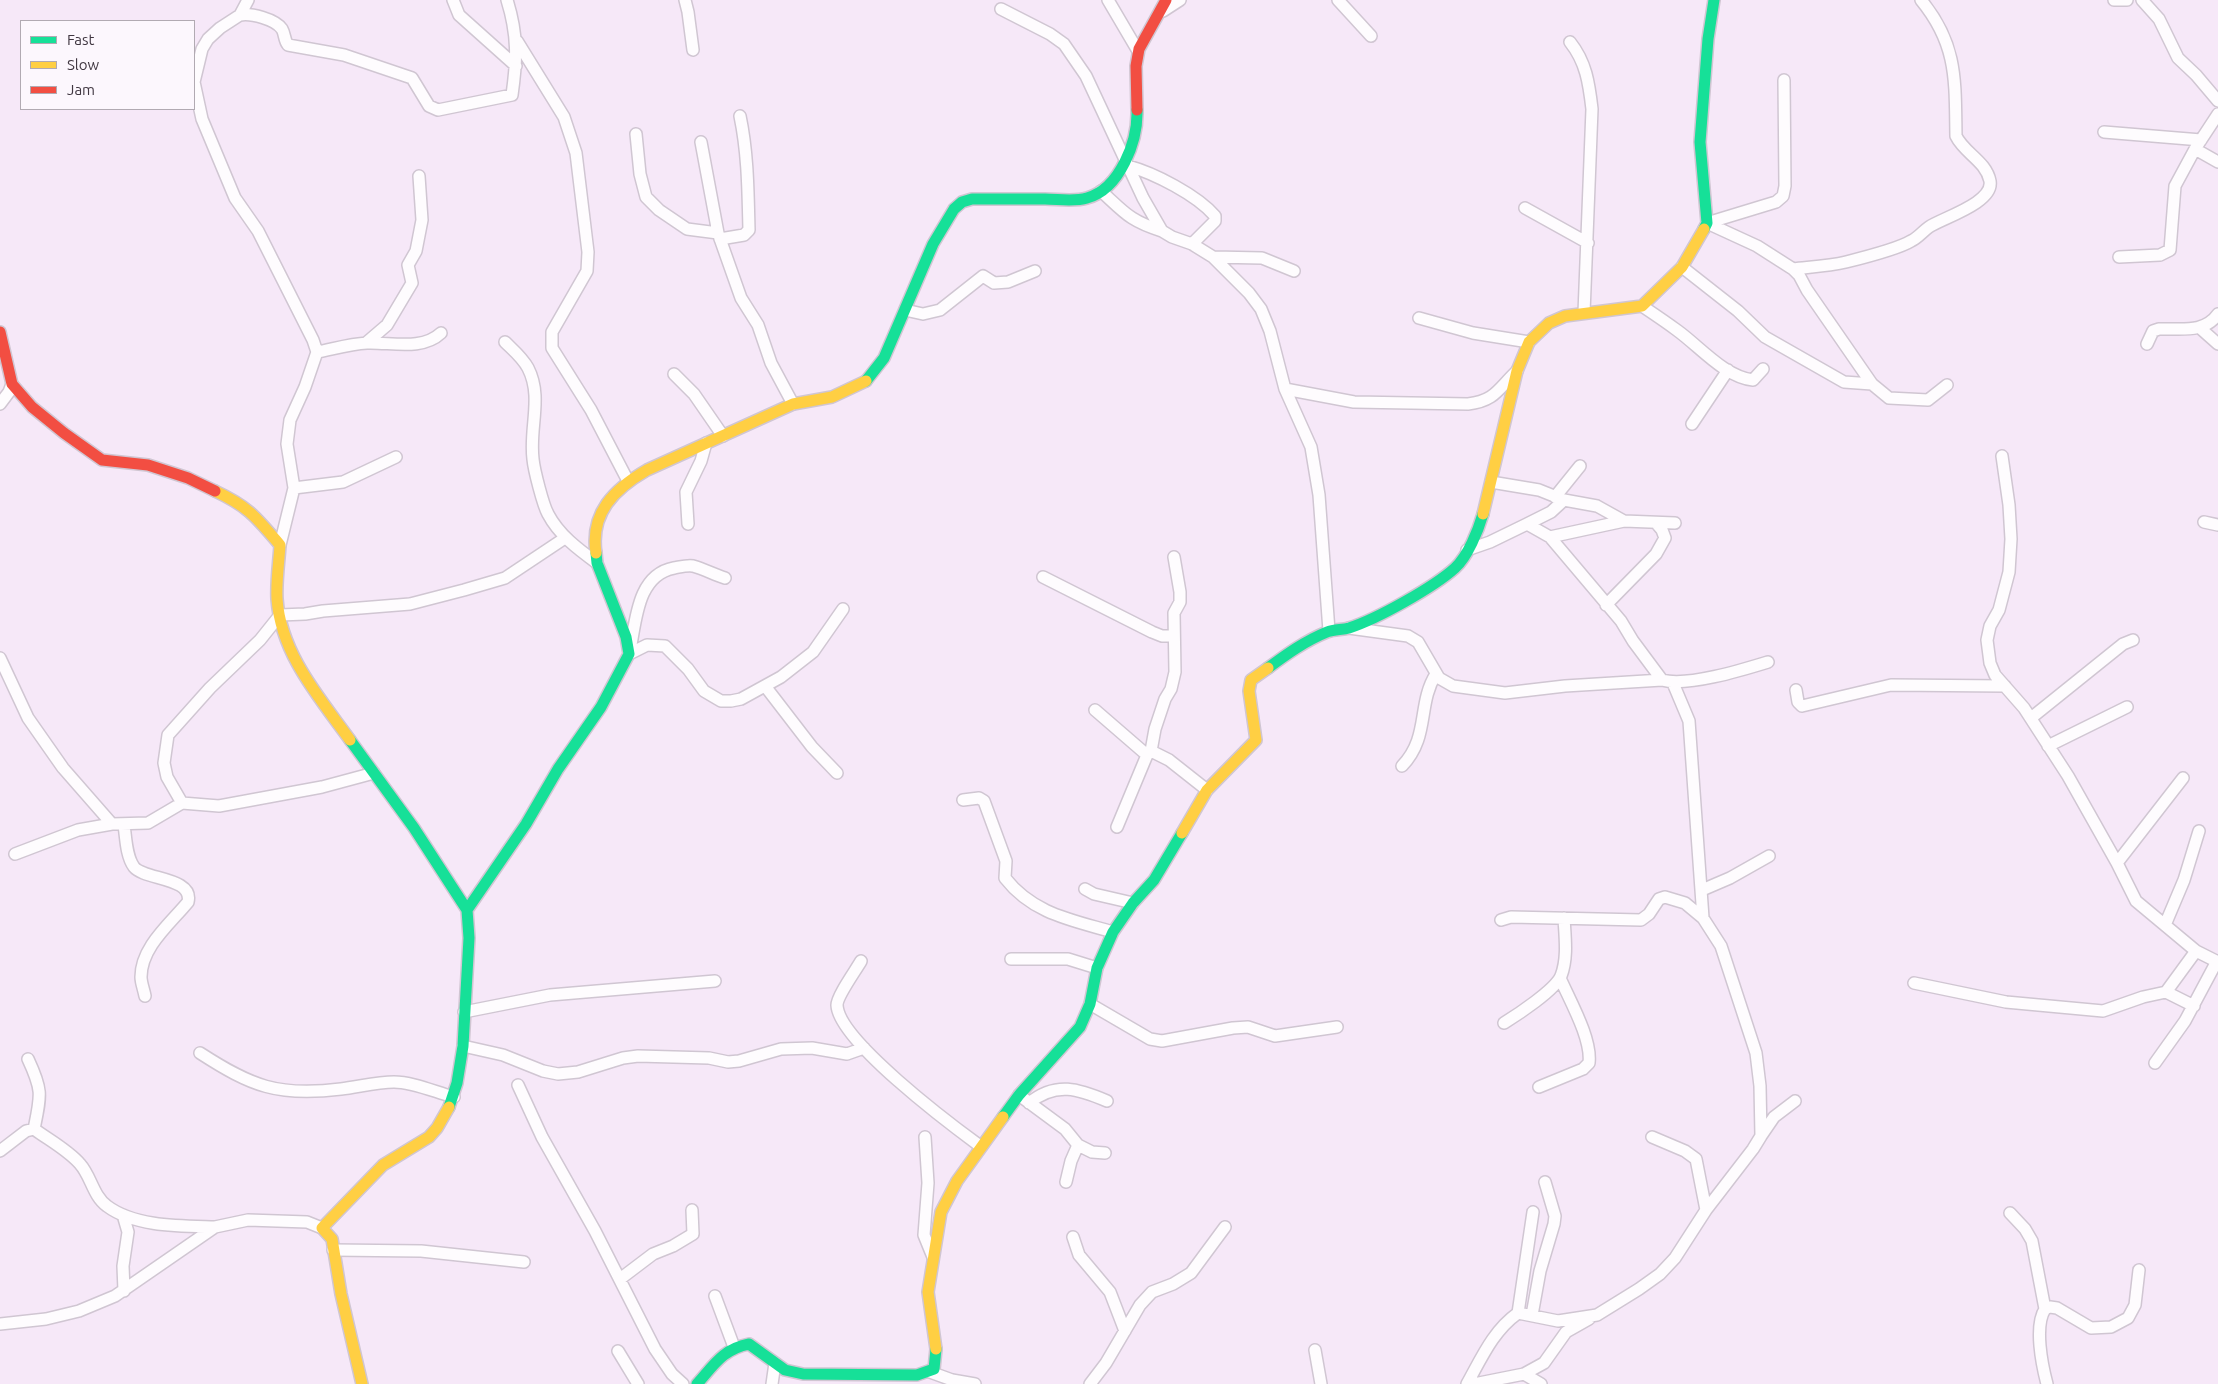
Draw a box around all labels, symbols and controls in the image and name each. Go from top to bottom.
legend [20,20,195,110]
text: Fast [67,31,94,48]
text: Slow [67,56,99,73]
text: Jam [67,81,95,98]

